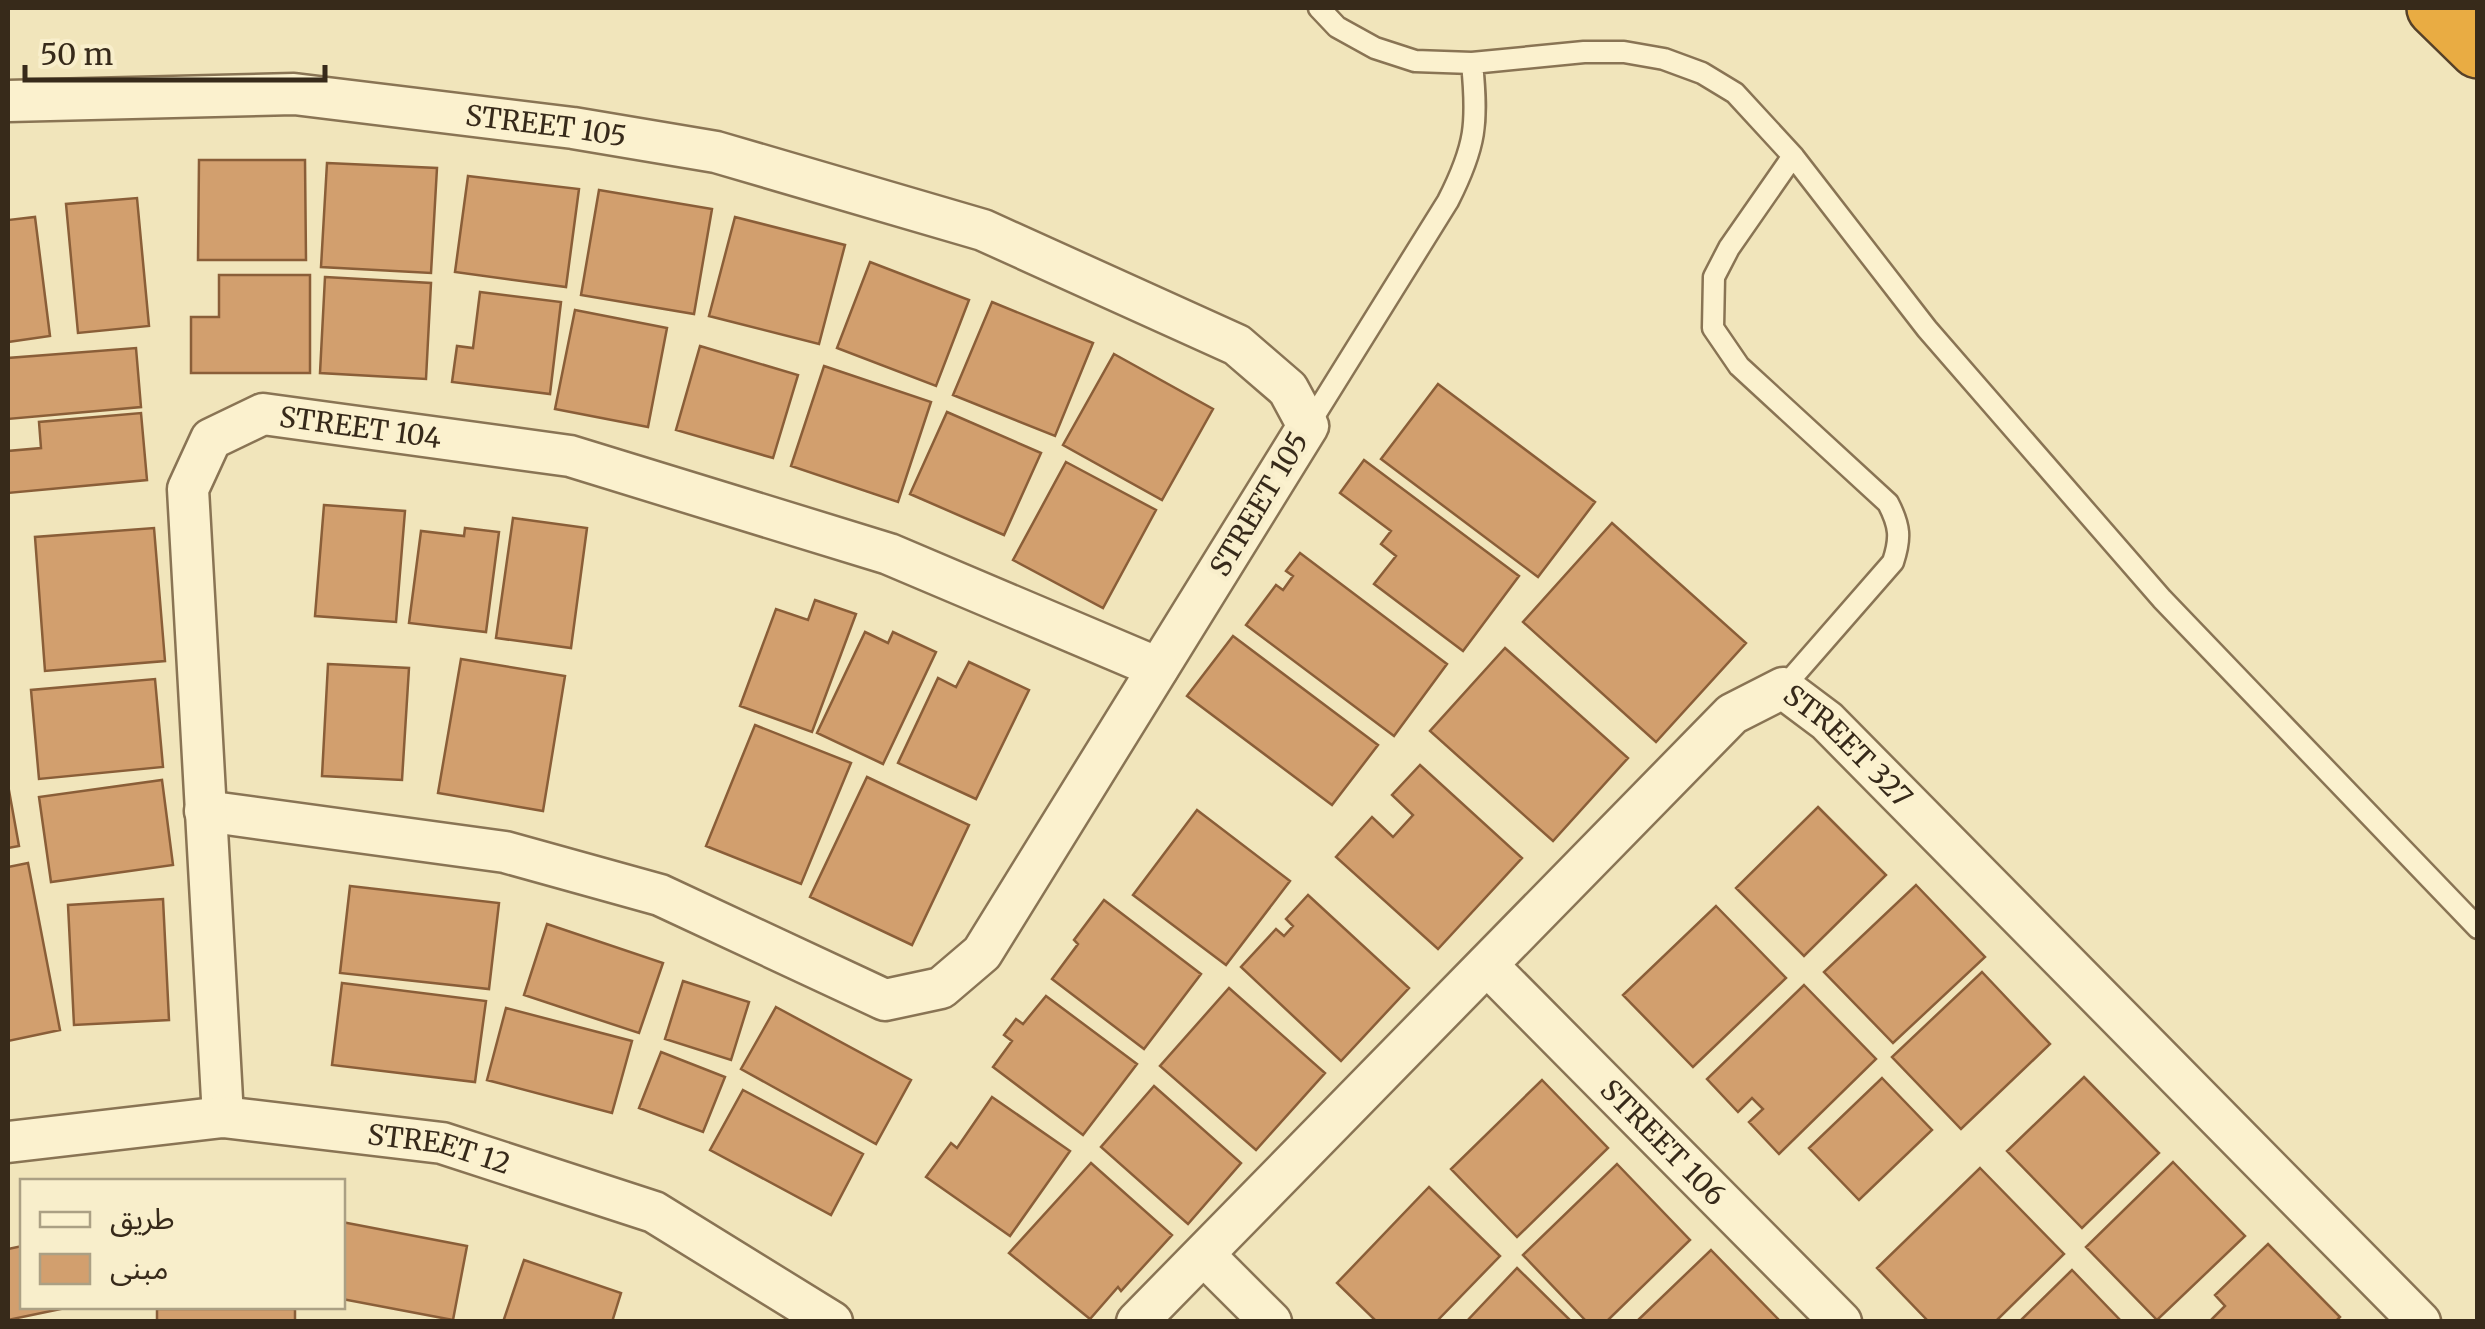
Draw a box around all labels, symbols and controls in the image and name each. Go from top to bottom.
scale bar [25,20,325,82]
text: 50 m [40,35,113,73]
street label: STREET 105 [463,97,629,155]
street label: STREET 104 [277,398,444,456]
street label: STREET 105 [1202,425,1316,583]
street label: STREET 327 [1776,677,1920,815]
street label: STREET 106 [1593,1072,1733,1213]
street label: STREET 12 [366,1116,515,1182]
legend [20,1179,345,1309]
text: طريق [110,1199,175,1237]
text: مبنى [110,1249,168,1287]

